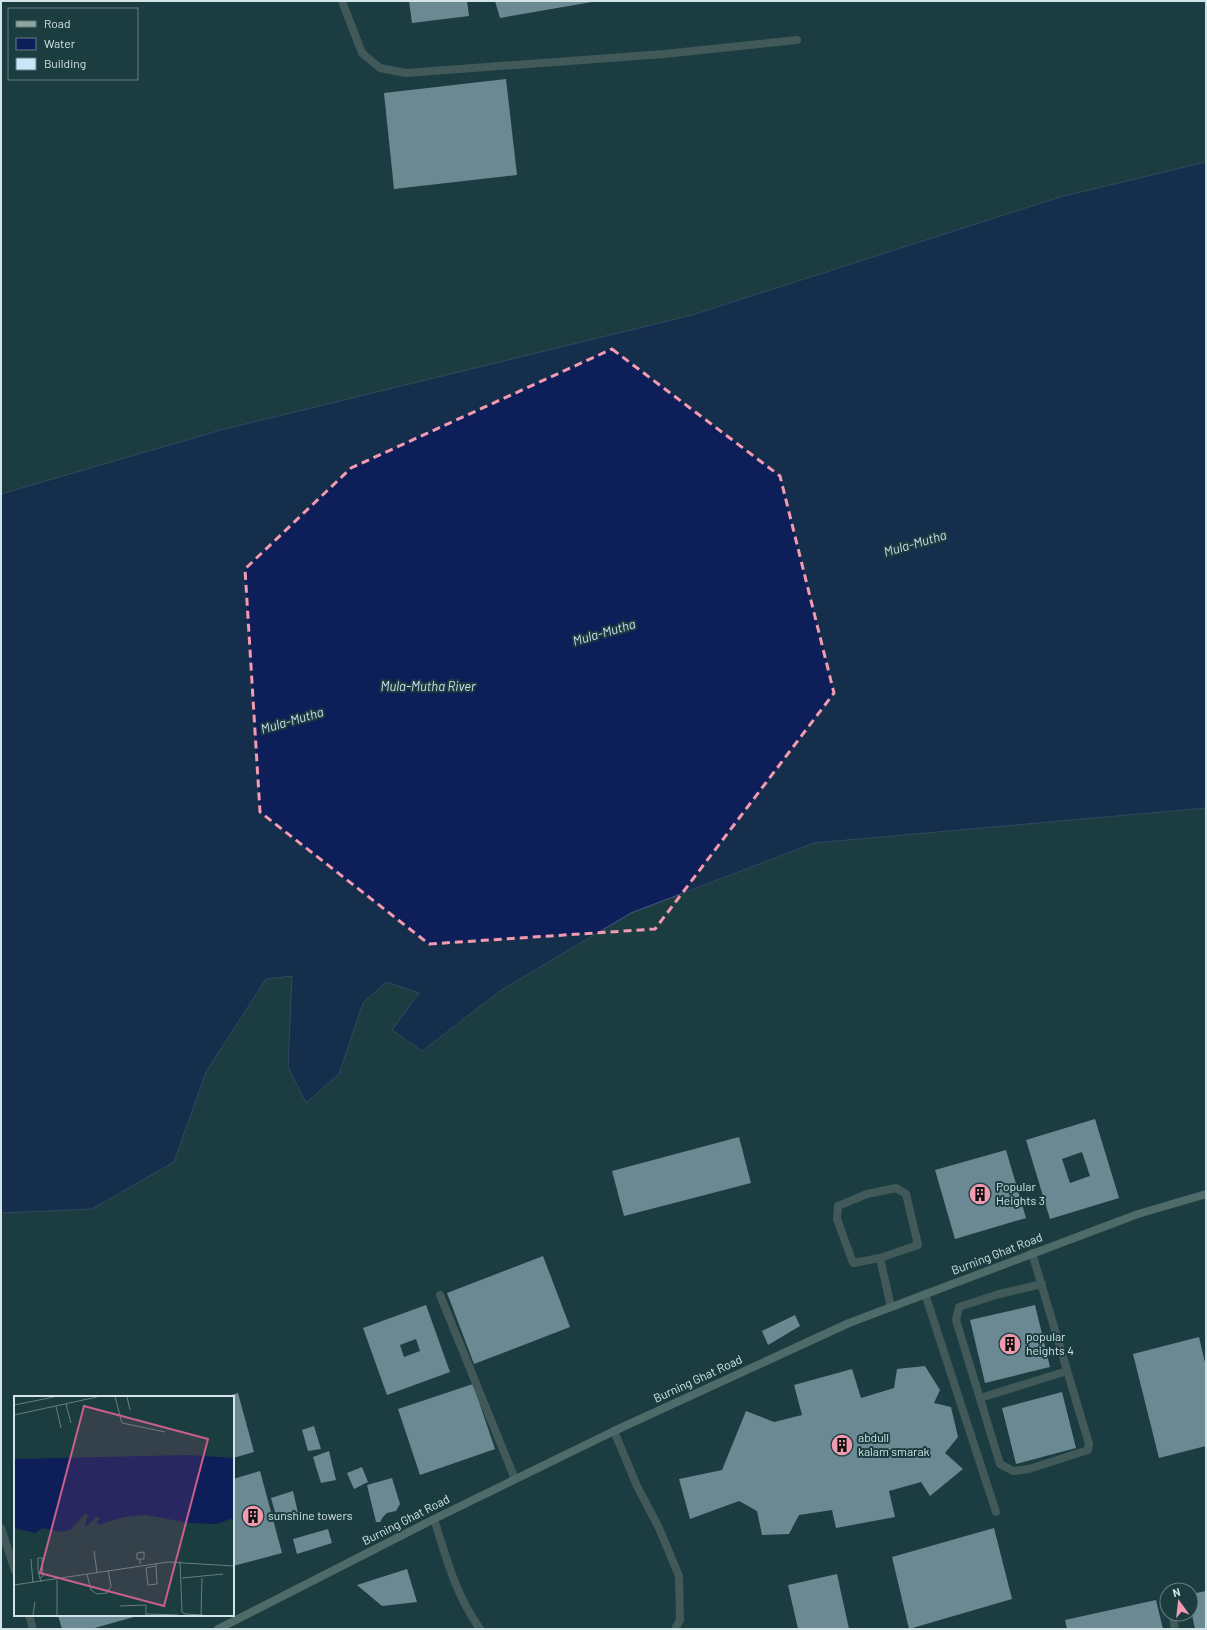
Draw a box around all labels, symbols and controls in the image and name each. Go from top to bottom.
legend [8,8,138,80]
text: Road [44,16,71,30]
text: Water [44,36,76,50]
text: Building [44,56,86,70]
water label: Mula-Mutha [882,526,948,560]
water label: Mula-Mutha [571,615,637,649]
water label: Mula-Mutha River [380,678,476,694]
water label: Mula-Mutha [259,703,325,737]
place label: Popular Heights 3 [996,1179,1045,1207]
building icon: Popular Heights 3 [967,1181,993,1207]
street label: Burning Ghat Road [949,1229,1044,1277]
place label: popular heights 4 [1026,1329,1074,1357]
building icon: popular heights 4 [997,1331,1023,1357]
street label: Burning Ghat Road [651,1351,744,1405]
inset map [14,1396,234,1616]
place label: abdull kalam smarak [858,1430,930,1458]
building icon: abdull kalam smarak [829,1432,855,1458]
street label: Burning Ghat Road [360,1491,452,1547]
building icon: sunshine towers [240,1503,266,1529]
place label: sunshine towers [268,1508,353,1522]
north arrow [1159,1582,1199,1622]
text: N [1171,1585,1182,1599]

